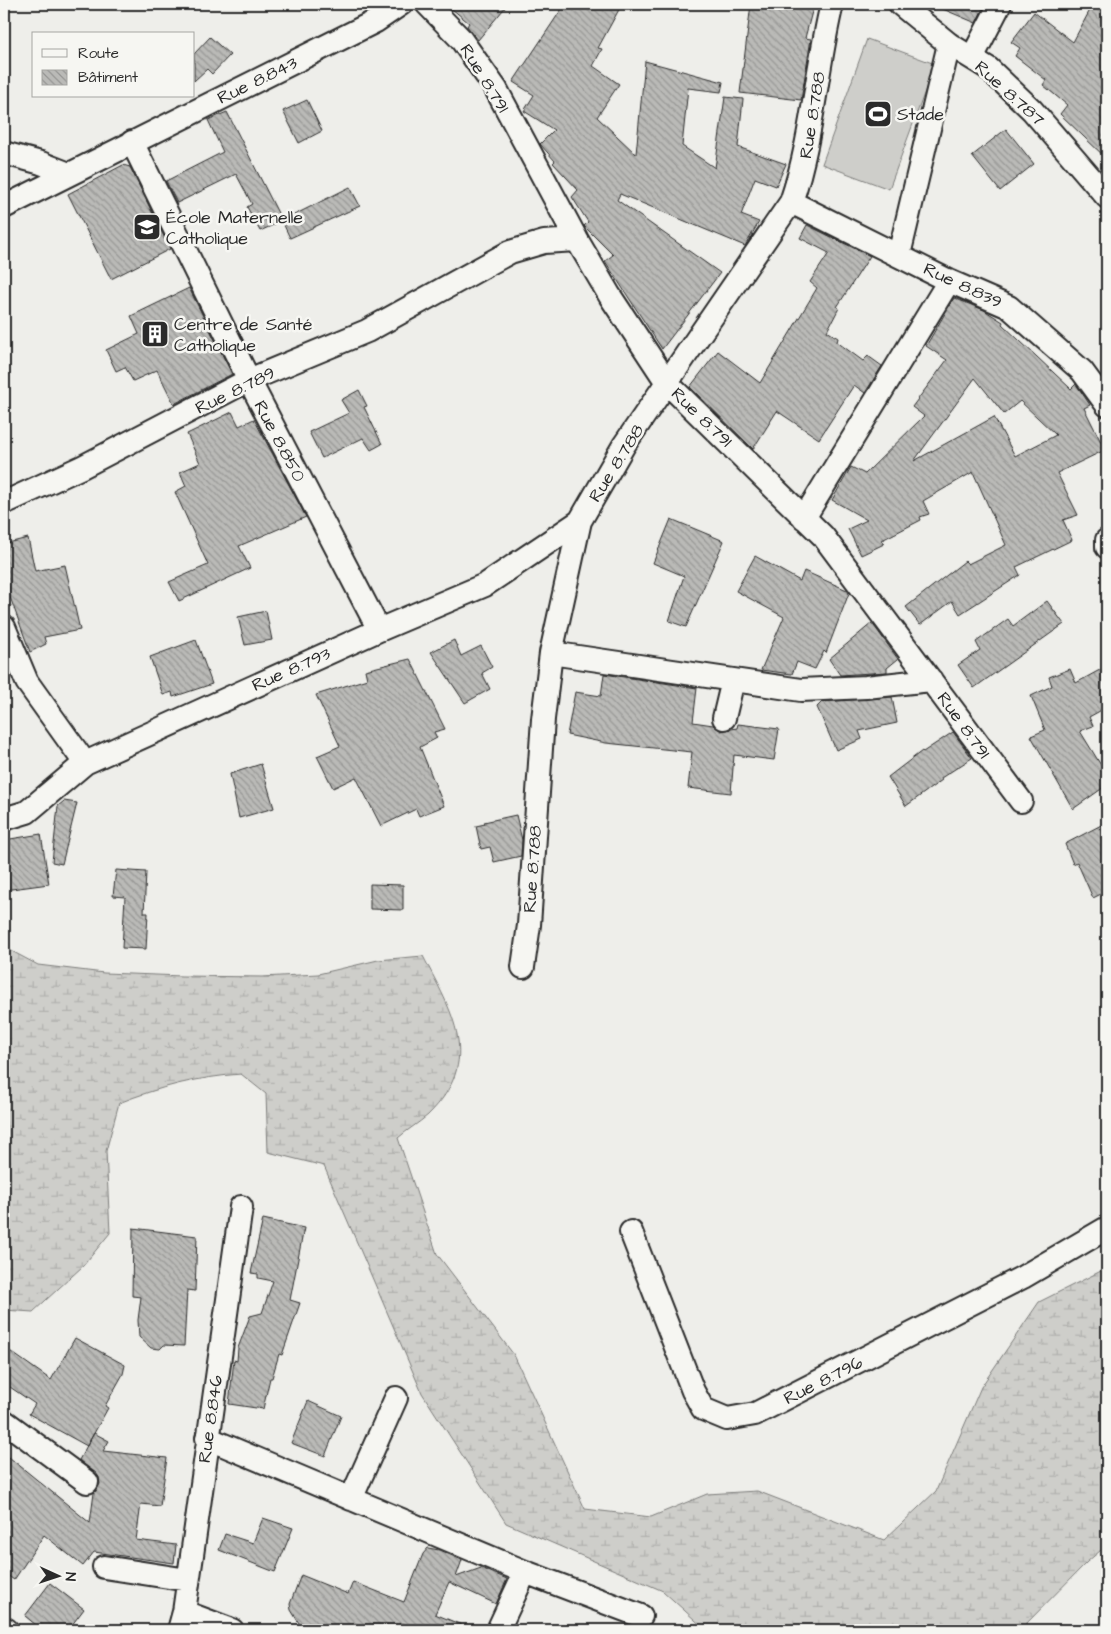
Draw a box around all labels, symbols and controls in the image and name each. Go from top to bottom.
legend [32,32,195,98]
street label: Rue 8.791 [454,39,516,117]
text: Route [78,43,119,64]
street label: Rue 8.843 [213,50,301,111]
street label: Rue 8.787 [969,55,1050,132]
text: Bâtiment [78,67,138,88]
street label: Rue 8.788 [793,70,832,160]
sports icon: Stade [863,99,893,129]
place label: Stade [897,102,944,127]
place label: École Maternelle Catholique [166,205,303,251]
school or university icon: École Maternelle Catholique [132,212,162,242]
street label: Rue 8.839 [919,256,1006,315]
place label: Centre de Santé Catholique [174,312,313,358]
building icon: Centre de Santé Catholique [140,319,170,349]
street label: Rue 8.789 [191,360,279,421]
street label: Rue 8.791 [665,382,738,453]
street label: Rue 8.850 [248,396,311,486]
street label: Rue 8.788 [583,419,650,507]
street label: Rue 8.793 [248,641,334,698]
street label: Rue 8.791 [931,687,996,764]
street label: Rue 8.788 [517,824,548,914]
street label: Rue 8.796 [779,1350,867,1411]
street label: Rue 8.846 [192,1374,229,1465]
north arrow [32,1552,82,1602]
text: N [60,1572,80,1582]

